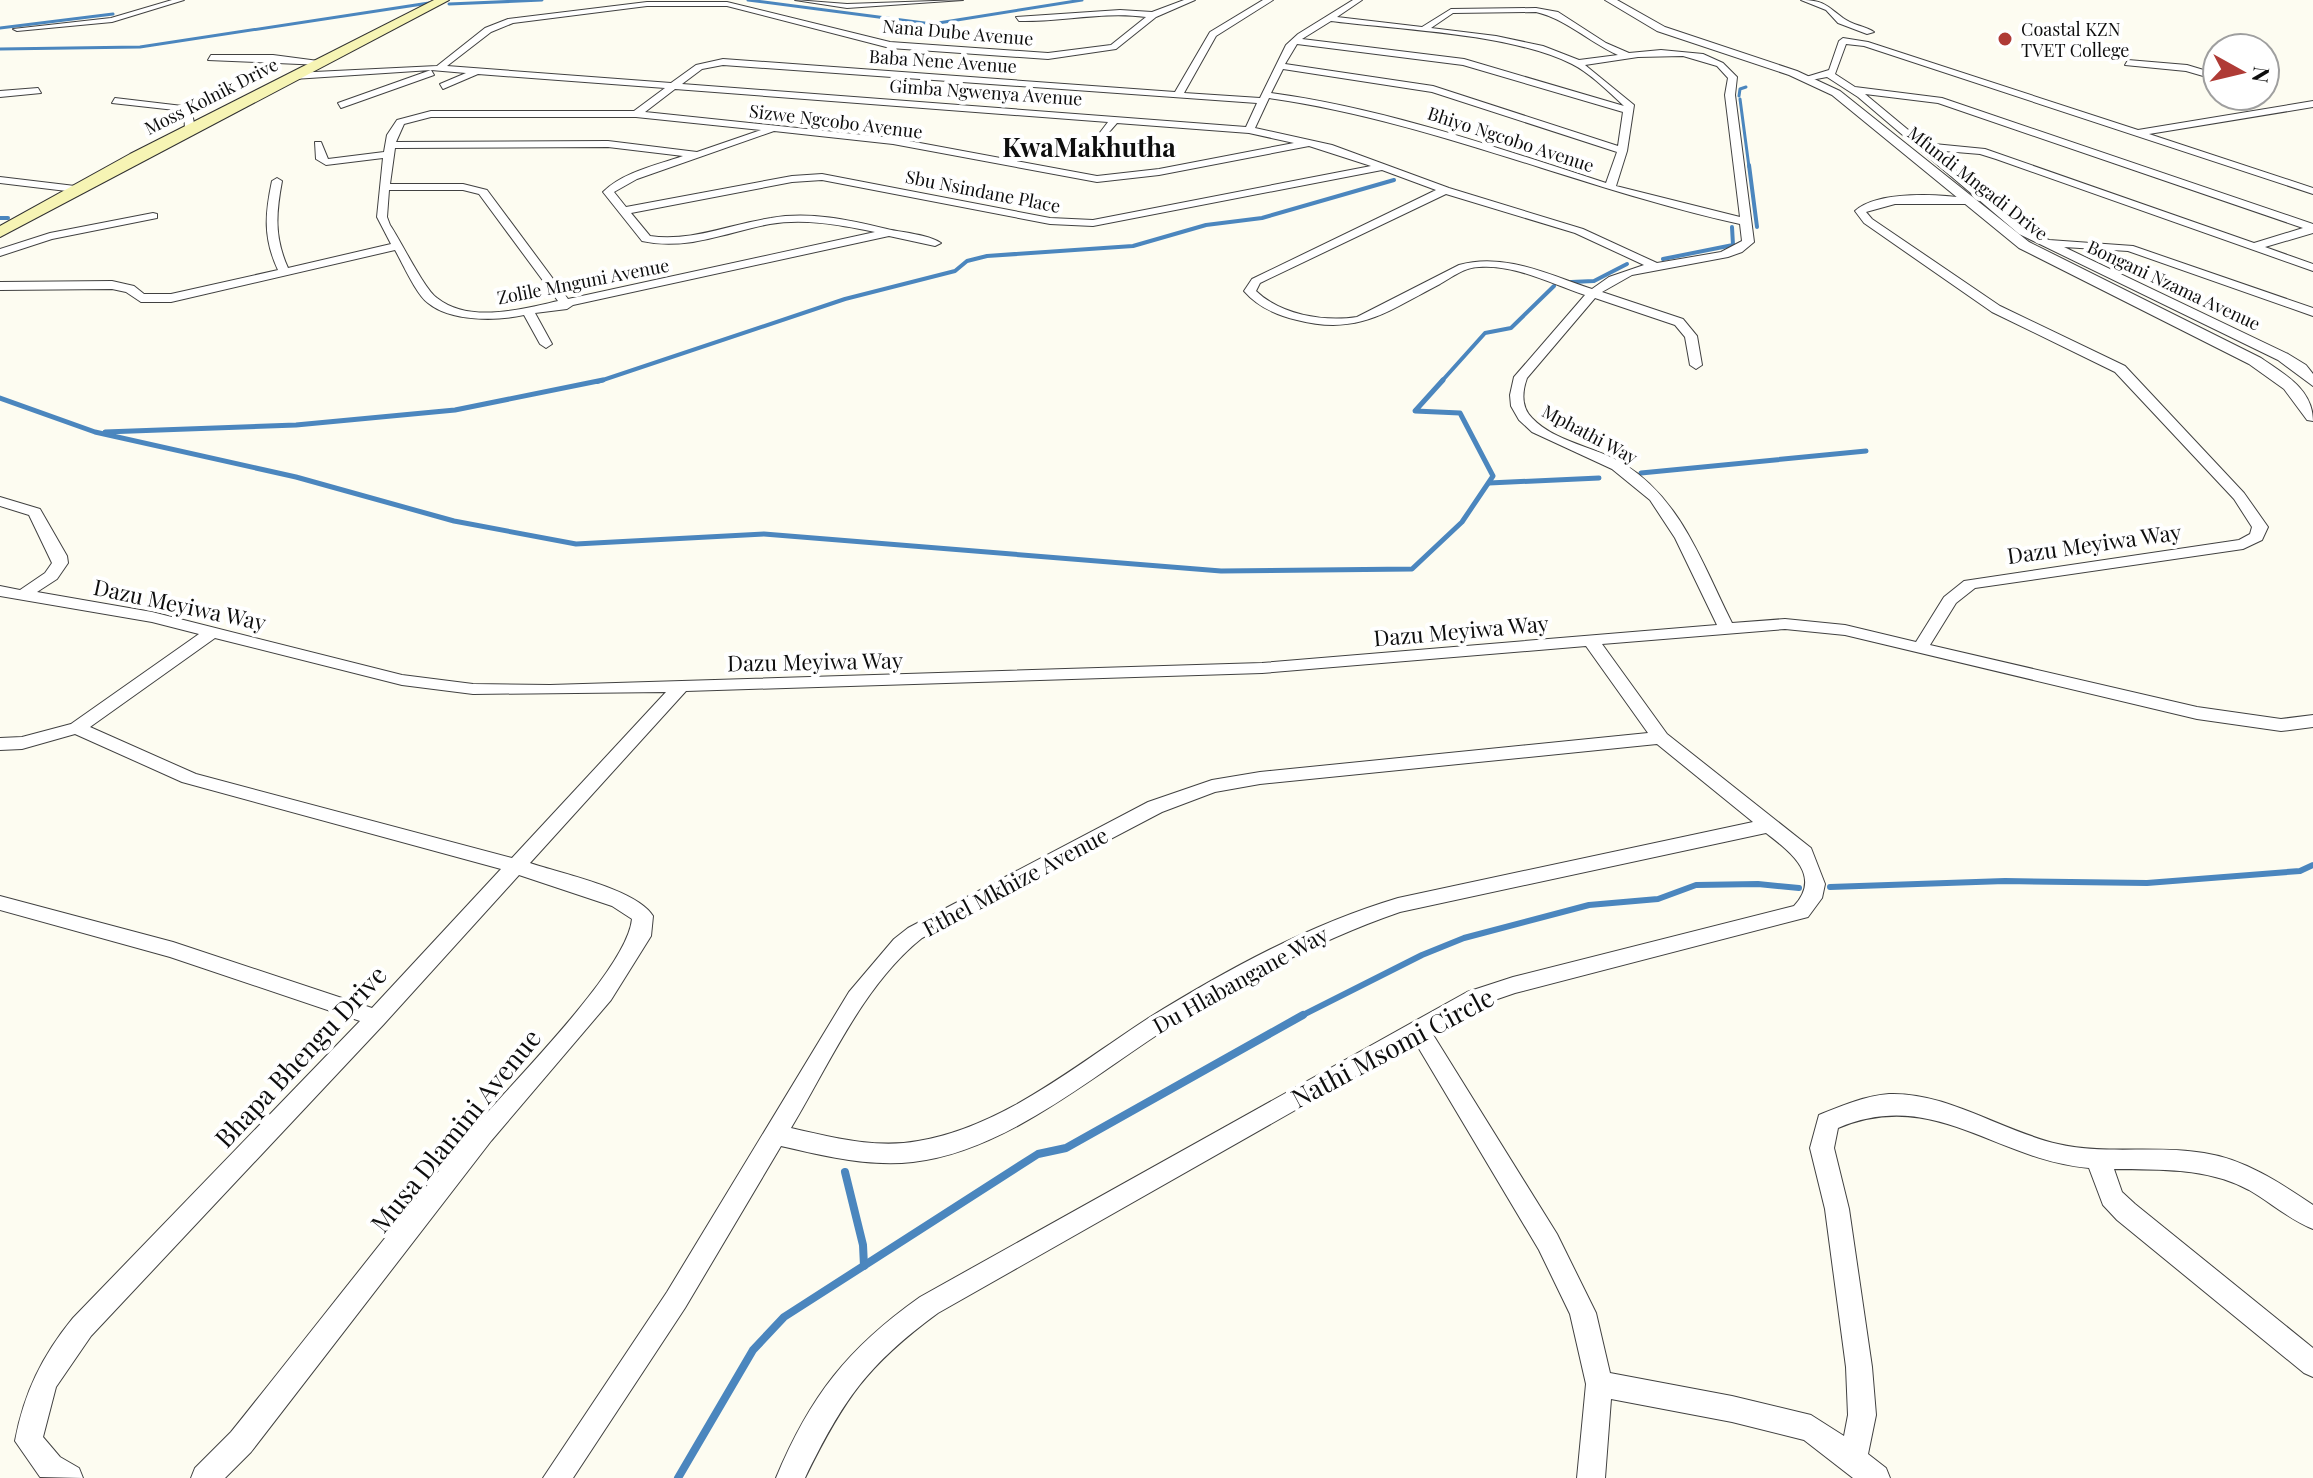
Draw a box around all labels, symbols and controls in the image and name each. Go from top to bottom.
street label: Nana Dube Avenue [882,13,1034,51]
place label: Coastal KZN TVET College [2021,17,2129,62]
marker: Coastal KZN TVET College [1996,30,2014,48]
north arrow [2201,32,2281,112]
street label: Baba Nene Avenue [868,44,1018,78]
street label: Moss Kolnik Drive [140,52,282,140]
text: N [2246,65,2278,85]
street label: Gimba Ngwenya Avenue [889,73,1083,111]
street label: Sizwe Ngcobo Avenue [748,98,924,144]
street label: Bhiyo Ngcobo Avenue [1425,101,1597,177]
street label: Mfundi Mngadi Drive [1903,121,2053,245]
district label: KwaMakhutha [1002,129,1176,164]
street label: Sbu Nsindane Place [903,164,1063,218]
street label: Bongani Nzama Avenue [2084,234,2264,336]
street label: Zolile Mnguni Avenue [495,253,671,309]
street label: Mphathi Way [1538,399,1642,469]
street label: Dazu Meyiwa Way [2005,516,2183,570]
street label: Dazu Meyiwa Way [91,571,269,637]
street label: Dazu Meyiwa Way [1372,607,1550,653]
street label: Dazu Meyiwa Way [727,644,903,678]
street label: Ethel Mkhize Avenue [917,819,1113,943]
street label: Du Hlabangane Way [1147,918,1333,1040]
street label: Bhapa Bhengu Drive [206,957,394,1155]
street label: Nathi Msomi Circle [1285,979,1499,1115]
street label: Musa Dlamini Avenue [362,1021,548,1239]

